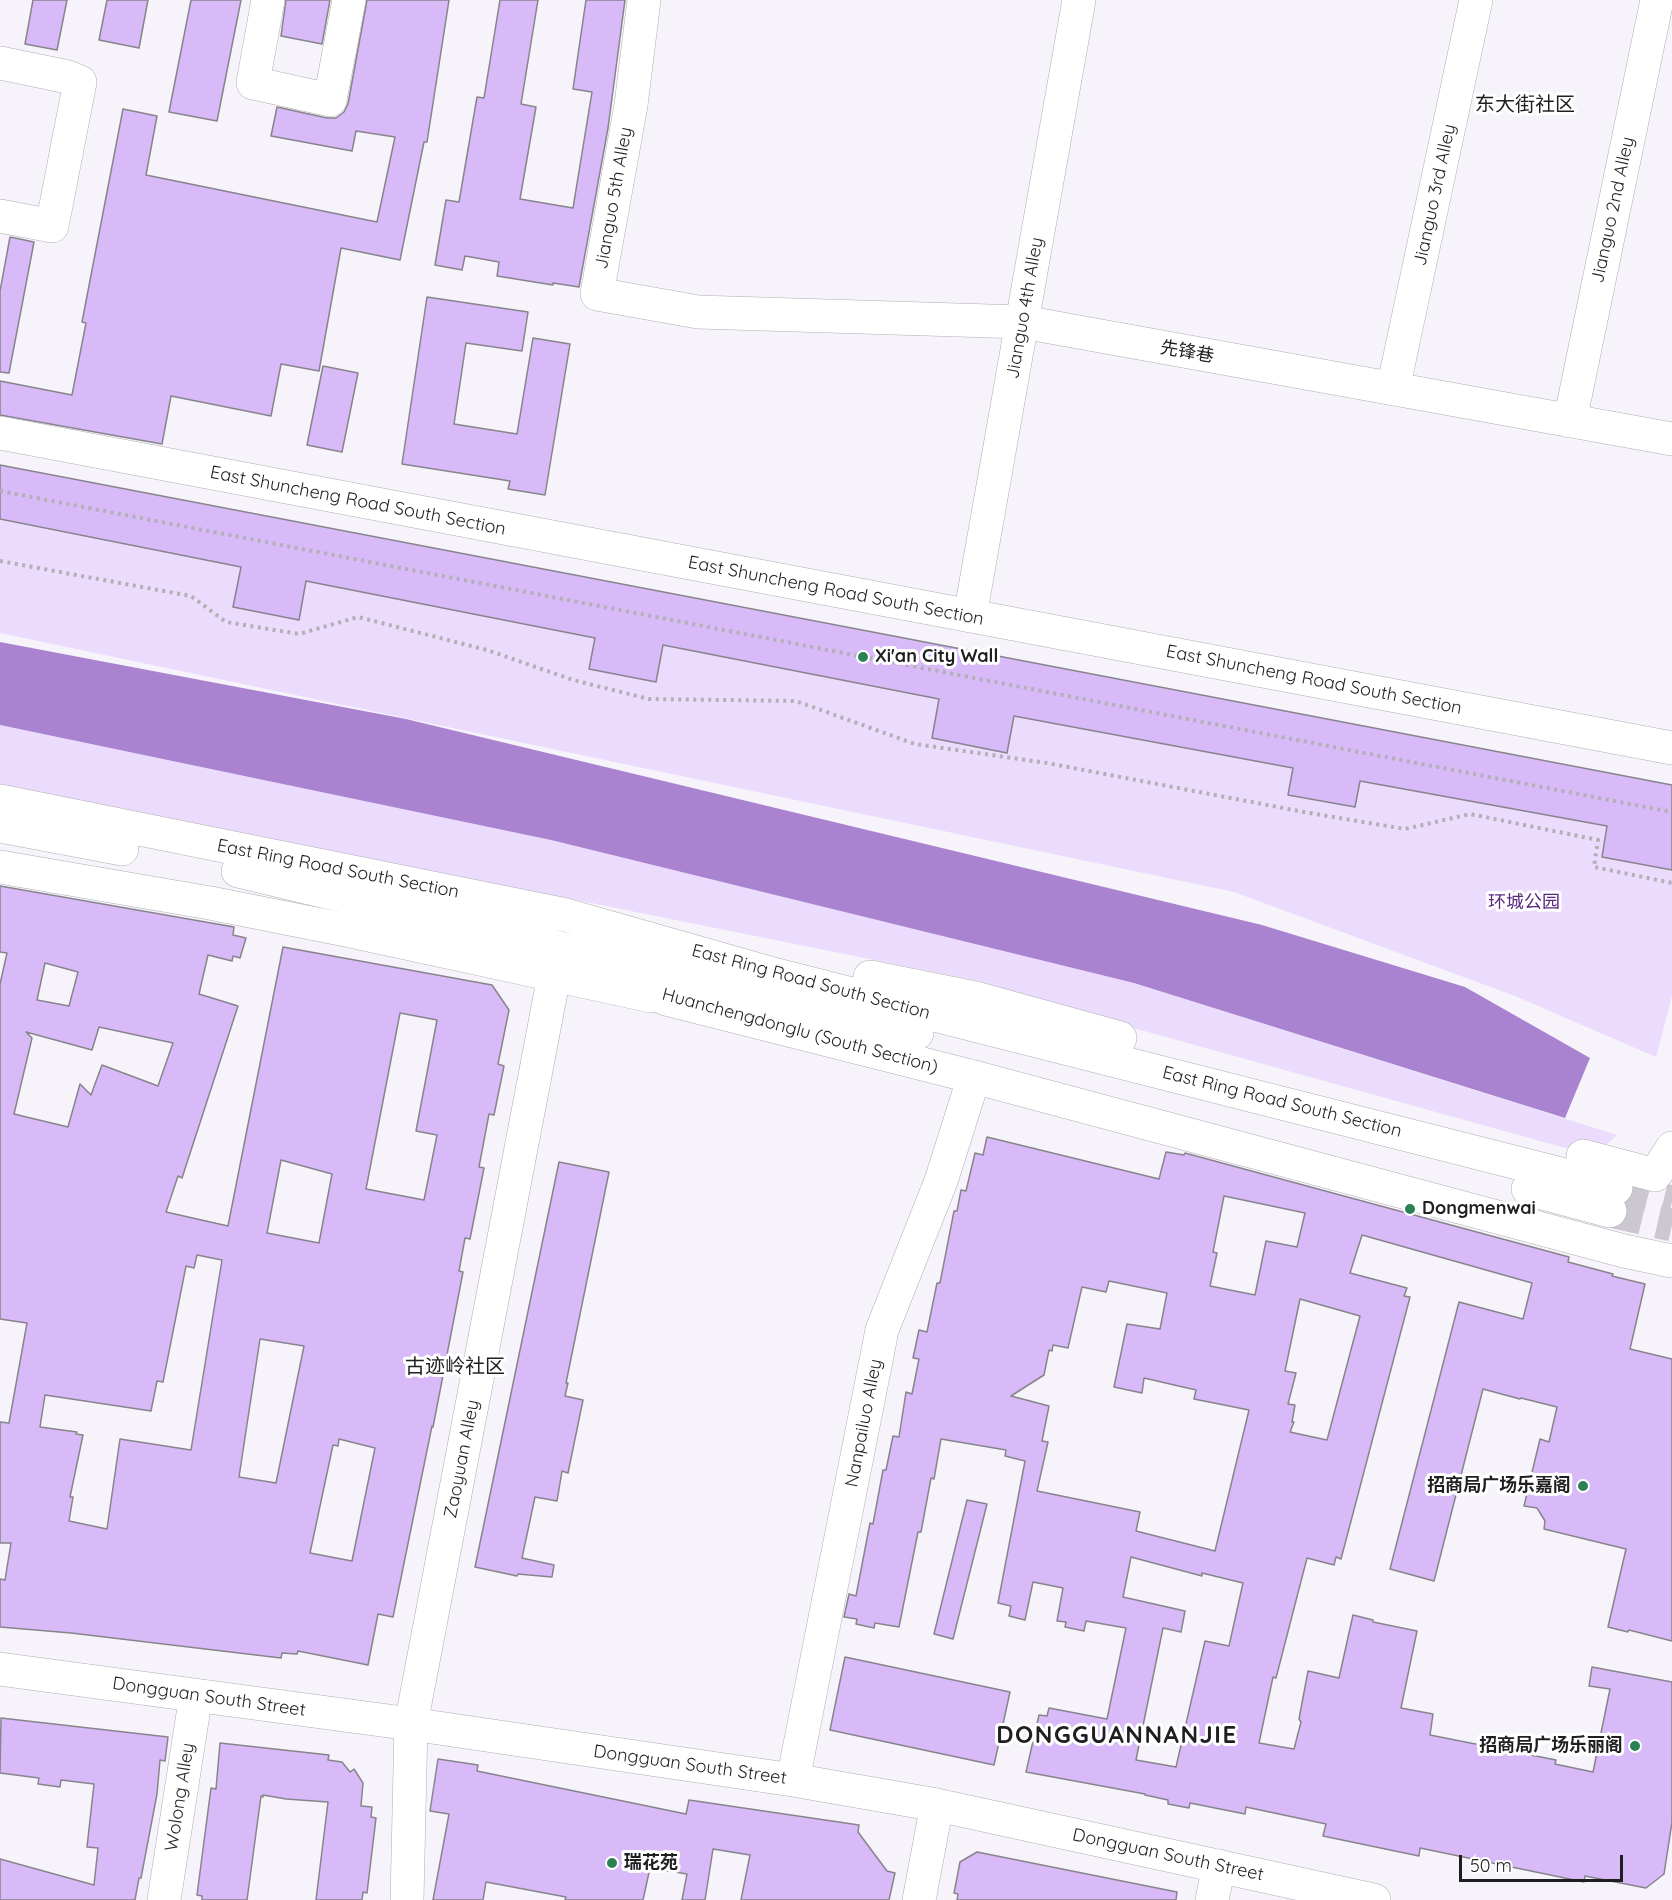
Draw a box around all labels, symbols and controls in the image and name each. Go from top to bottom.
district label: 东大街社区 [1475,93,1575,117]
street label: Jianguo 3rd Alley [1409,122,1461,268]
street label: Jianguo 5th Alley [591,125,637,271]
street label: Jianguo 2nd Alley [1587,135,1639,285]
street label: Jianguo 4th Alley [1002,236,1048,380]
street label: 先锋巷 [1159,337,1215,367]
street label: East Shuncheng Road South Section [208,462,508,540]
street label: East Shuncheng Road South Section [686,552,986,630]
street label: East Shuncheng Road South Section [1164,641,1464,719]
place label: Xi'an City Wall [875,646,998,668]
marker: Xi'an City Wall [856,650,870,664]
street label: East Ring Road South Section [215,835,461,903]
park label: 环城公园 [1488,892,1560,914]
street label: East Ring Road South Section [689,940,933,1024]
street label: Huanchengdonglu (South Section) [660,984,940,1078]
street label: East Ring Road South Section [1160,1062,1404,1142]
place label: Dongmenwai [1422,1198,1536,1220]
marker: Dongmenwai [1403,1202,1417,1216]
district label: 古迹岭社区 [405,1355,505,1379]
street label: Nanpailuo Alley [841,1357,887,1489]
street label: Zaoyuan Alley [440,1398,484,1520]
place label: 招商局广场乐嘉阁 [1427,1475,1571,1497]
marker: 招商局广场乐嘉阁 [1576,1479,1590,1493]
street label: Dongguan South Street [111,1673,307,1721]
district label: DONGGUANNANJIE [996,1722,1238,1750]
place label: 招商局广场乐丽阁 [1479,1735,1623,1757]
marker: 招商局广场乐丽阁 [1628,1739,1642,1753]
street label: Wolong Alley [161,1741,199,1853]
street label: Dongguan South Street [592,1741,788,1789]
street label: Dongguan South Street [1070,1824,1266,1886]
scale bar [1462,1843,1626,1881]
place label: 瑞花苑 [624,1852,678,1874]
text: 50 m [1470,1854,1512,1877]
marker: 瑞花苑 [605,1856,619,1870]

